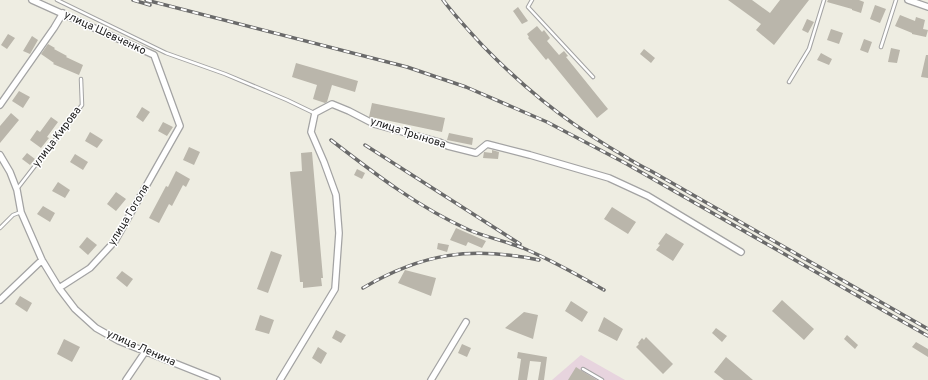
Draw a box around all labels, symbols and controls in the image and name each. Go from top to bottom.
street label: улица Шевченко [62,8,148,58]
street label: улица Кирова [30,104,85,170]
street label: улица Трынова [368,114,448,152]
street label: улица Гоголя [105,182,153,248]
street label: улица Ленина [104,327,178,370]

